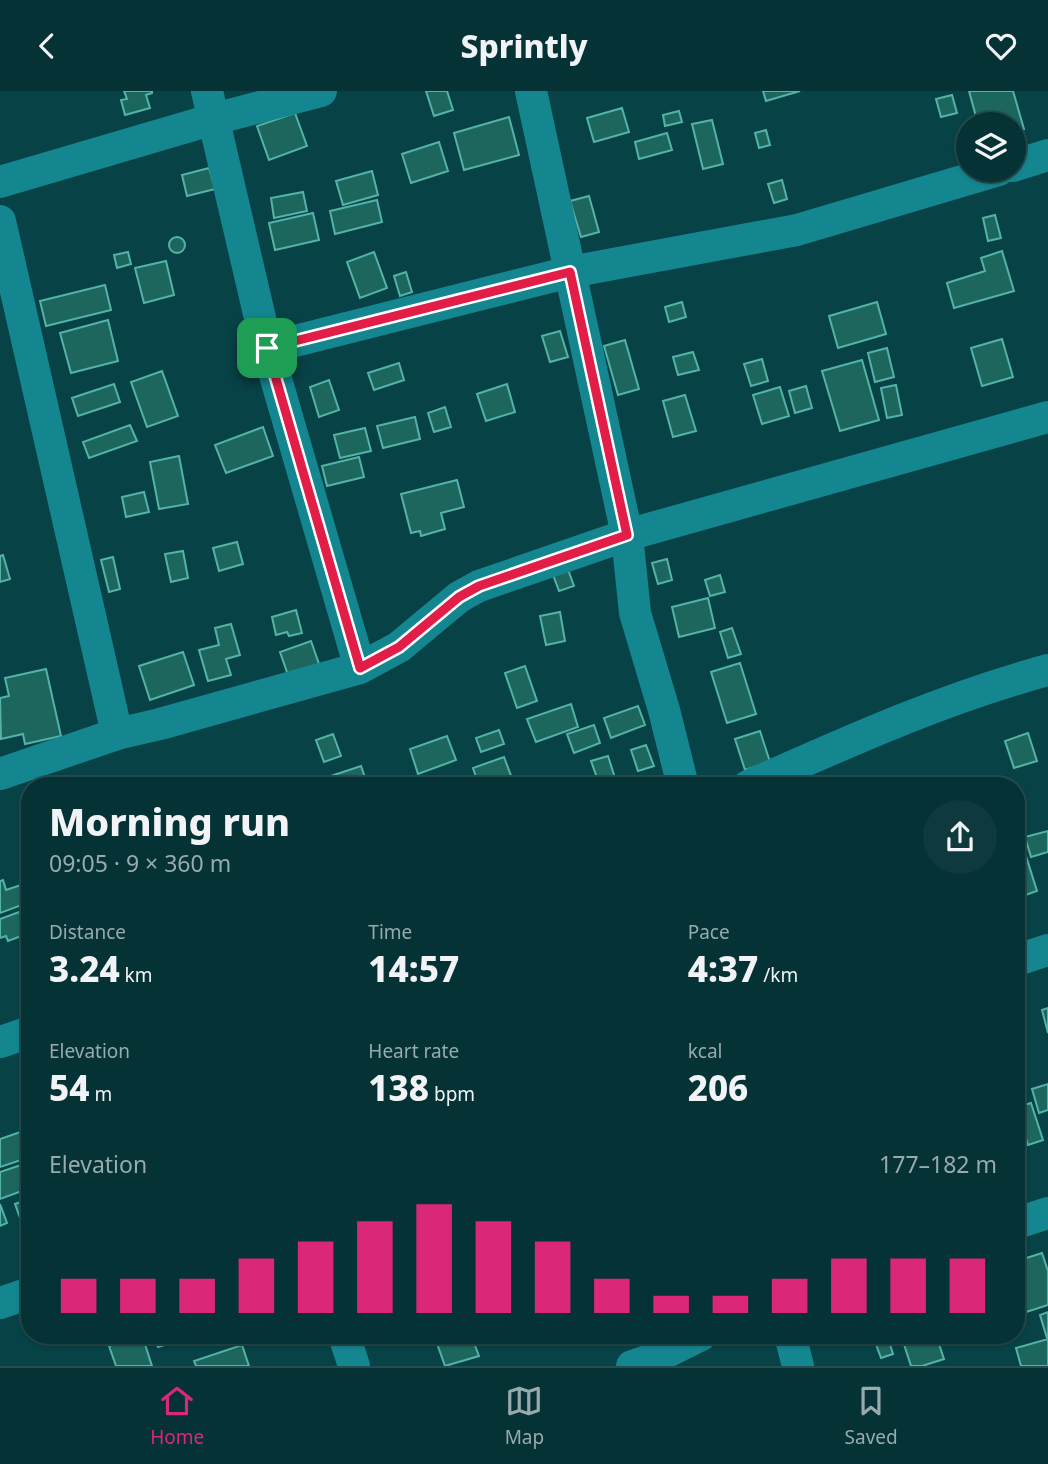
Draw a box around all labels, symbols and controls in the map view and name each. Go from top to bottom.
text: Sprintly [460,24,588,67]
icon: back [28,27,66,65]
icon: heart [982,27,1020,65]
map controls [956,112,1026,182]
button: layers [956,112,1026,182]
pin [237,318,297,378]
icon: arrive [248,329,286,367]
text: Morning run [49,795,290,847]
button: share [923,800,997,874]
text: 09:05 · 9 × 360 m [49,847,231,879]
text: Distance [49,919,126,945]
text: Time [368,919,412,945]
text: Pace [688,919,730,945]
text: 3.24 [49,945,120,992]
text: 14:57 [368,945,459,992]
text: 4:37 [688,945,758,992]
text: km [120,962,153,988]
text: /km [758,962,798,988]
text: Elevation [49,1038,130,1064]
text: Heart rate [368,1038,459,1064]
text: kcal [688,1038,722,1064]
text: 54 [49,1064,89,1111]
text: 138 [368,1064,429,1111]
text: 206 [688,1064,748,1111]
text: m [89,1081,112,1107]
text: bpm [429,1081,475,1107]
text: Elevation [49,1148,147,1180]
text: 177–182 m [879,1148,997,1180]
tab: Home [150,1382,204,1450]
tab: Map [505,1382,544,1450]
tab: Saved [845,1382,898,1450]

